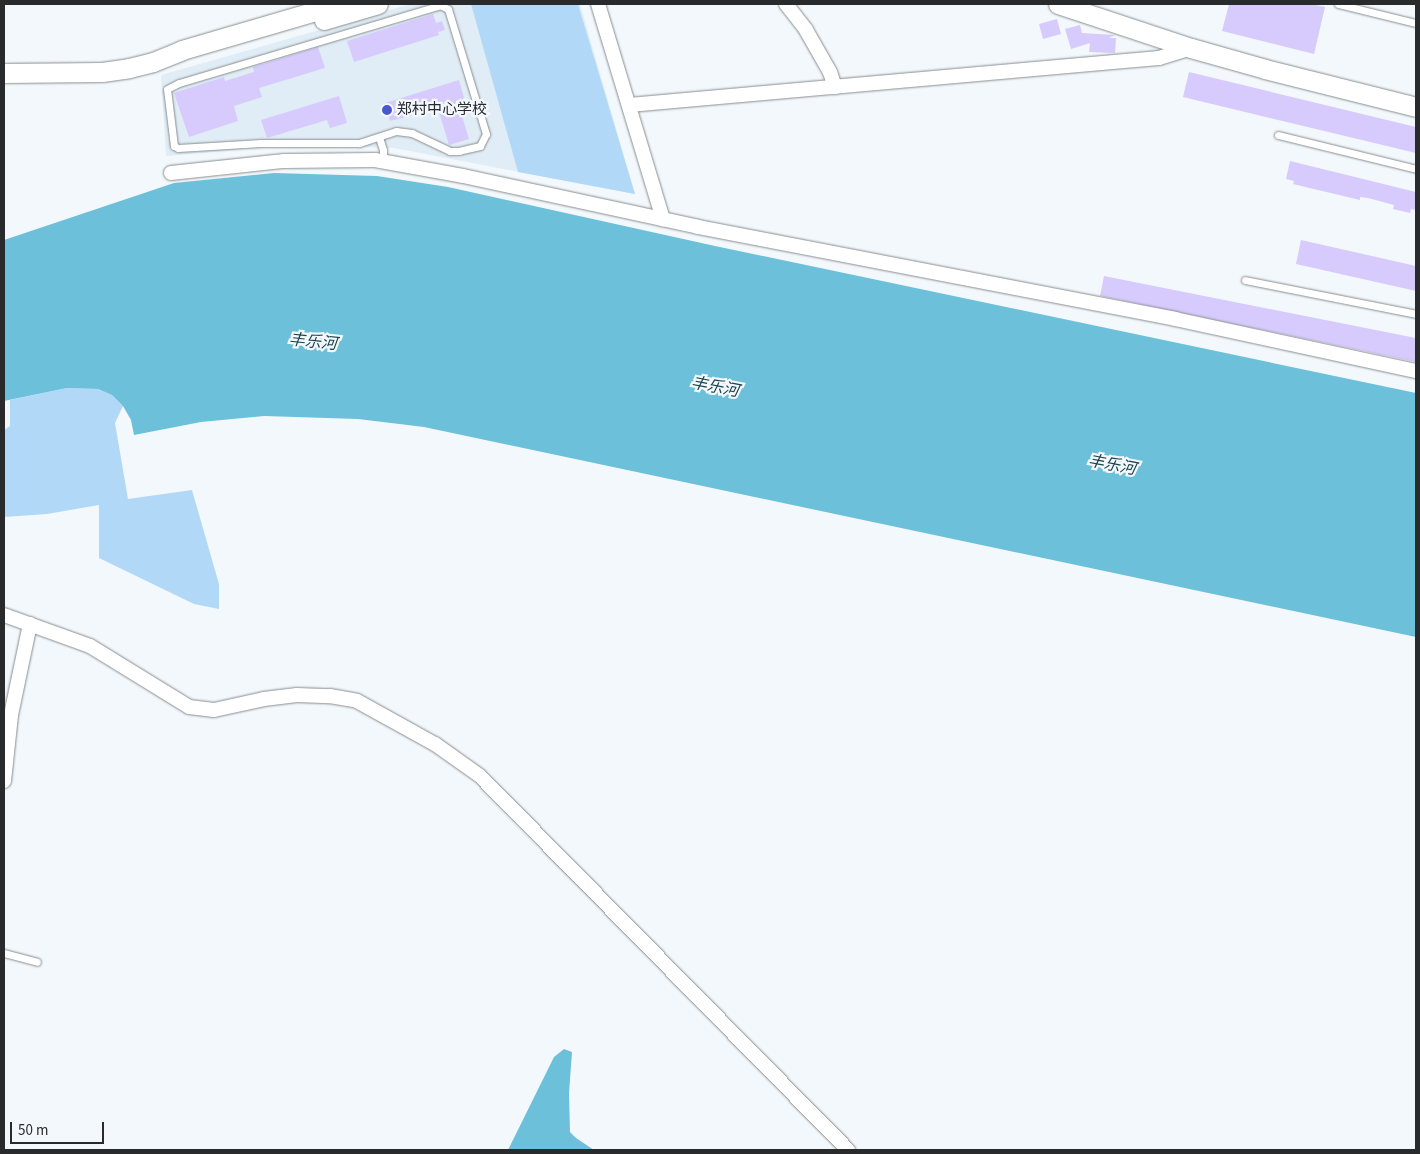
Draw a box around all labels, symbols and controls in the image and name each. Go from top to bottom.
place label: 郑村中心学校 [397,101,487,119]
marker: 郑村中心学校 [381,104,393,116]
water label: 丰乐河 [288,330,338,354]
water label: 丰乐河 [690,373,740,401]
water label: 丰乐河 [1087,451,1137,479]
scale bar [12,1112,106,1144]
text: 50 m [18,1120,48,1141]

